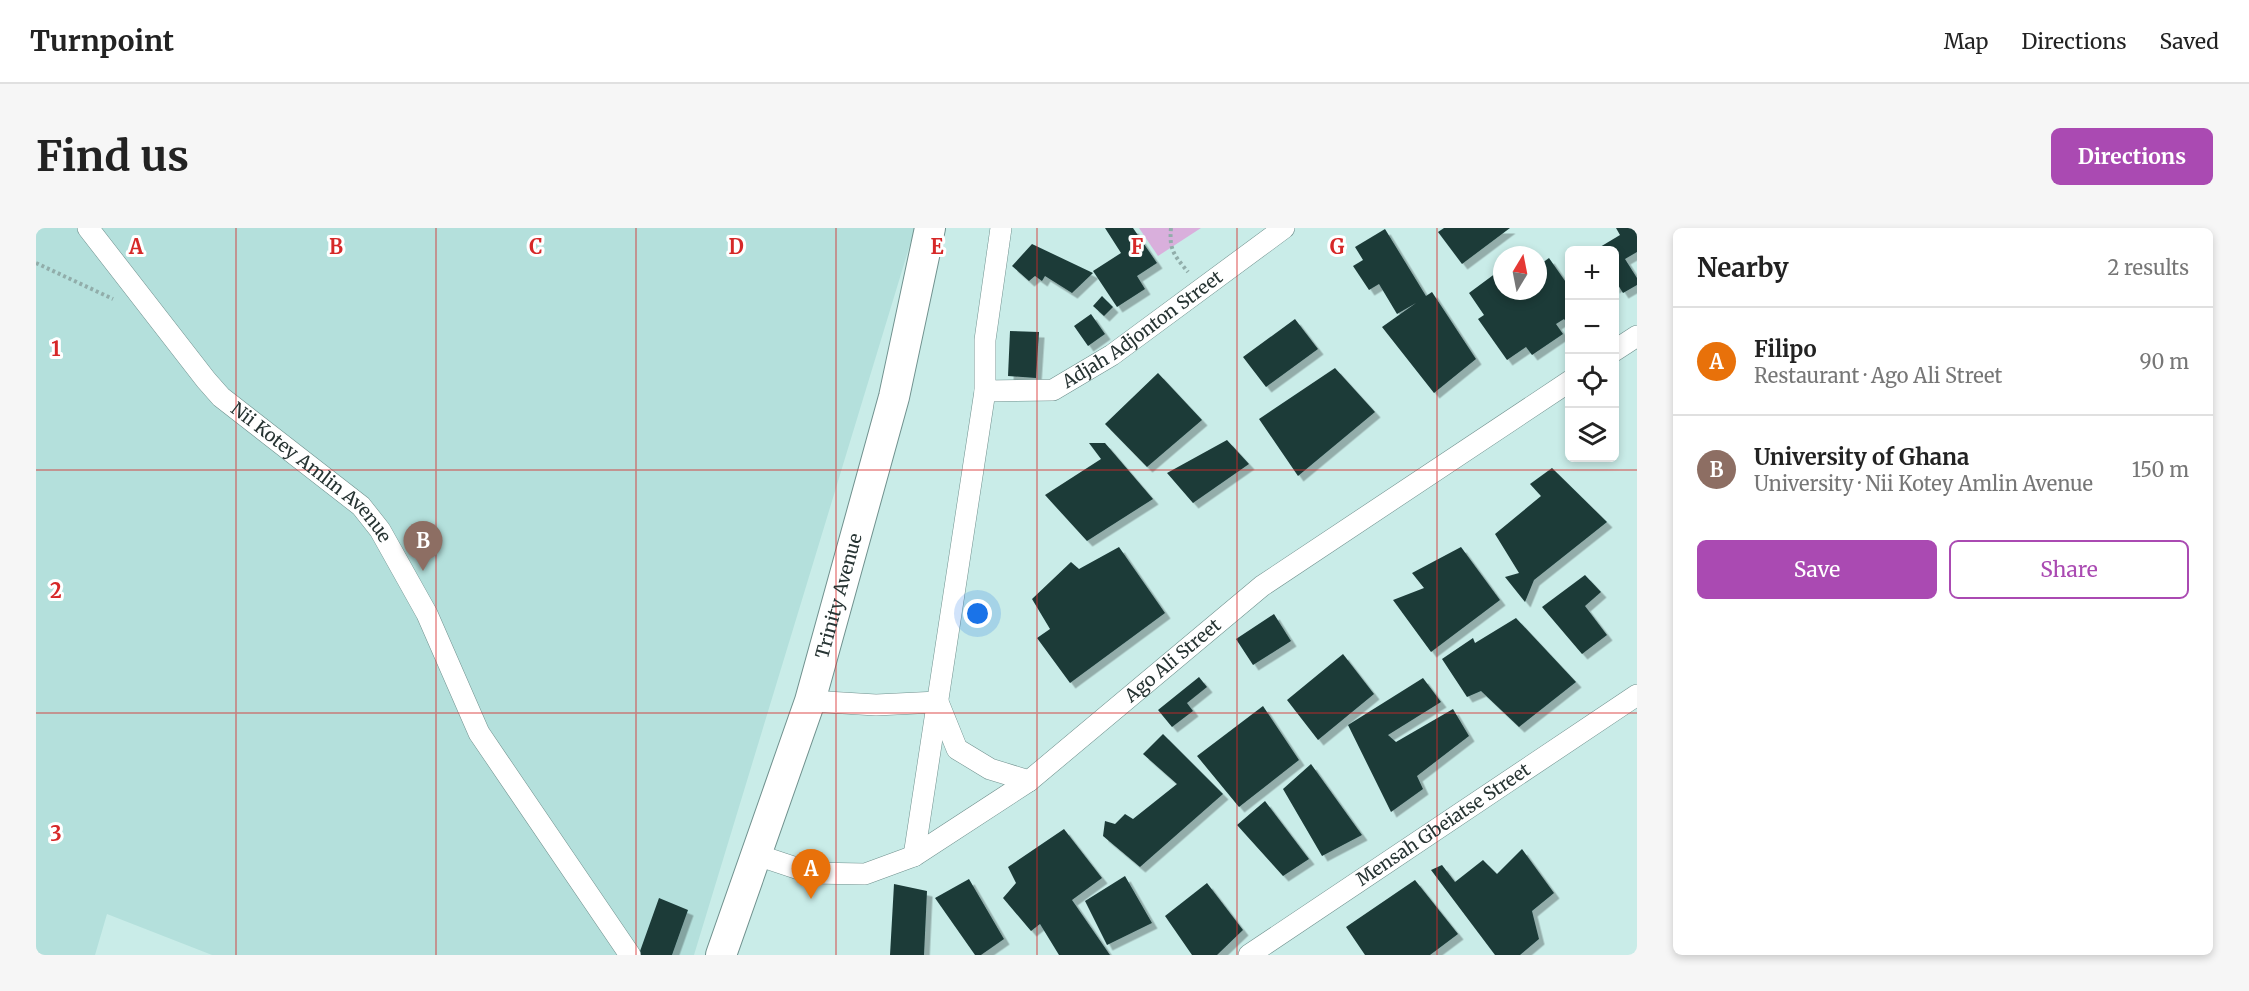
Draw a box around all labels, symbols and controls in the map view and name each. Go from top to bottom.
text: Turnpoint [30,23,174,59]
text: Map [1944,28,1988,55]
text: Directions [2021,28,2126,55]
text: Saved [2159,28,2219,55]
button: Directions [2051,128,2213,185]
text: Find us [36,130,189,182]
text: A [128,234,144,259]
text: B [329,234,343,259]
text: C [529,234,543,259]
text: D [728,234,744,259]
text: E [930,234,944,259]
text: F [1131,234,1144,259]
text: G [1330,234,1345,259]
north arrow [1493,246,1547,300]
map controls [1565,246,1619,462]
button: + [1565,246,1619,300]
text: Nearby [1697,251,1789,284]
text: 2 results [2107,255,2189,280]
street label: Adjah Adjonton Street [1057,265,1227,393]
button: − [1565,300,1619,354]
text: Filipo [1754,335,1817,363]
text: 1 [51,336,61,361]
text: A [1709,349,1724,374]
text: 90 m [2139,349,2189,374]
button: locate [1565,354,1619,408]
text: Restaurant · Ago Ali Street [1754,363,2002,388]
street label: Nii Kotey Amlin Avenue [226,397,397,546]
button: layers [1565,408,1619,462]
text: University of Ghana [1754,443,1969,471]
text: B [1710,457,1723,482]
text: 150 m [2132,457,2189,482]
text: University · Nii Kotey Amlin Avenue [1754,471,2093,496]
pin: B [404,522,442,571]
street label: Trinity Avenue [810,531,867,661]
button: Save [1697,540,1937,599]
button: Share [1949,540,2189,599]
text: 2 [50,578,62,603]
your location [963,599,992,628]
street label: Ago Ali Street [1119,613,1225,708]
street label: Mensah Gbeiatse Street [1352,758,1534,891]
text: 3 [50,821,62,846]
pin: A [792,850,830,899]

